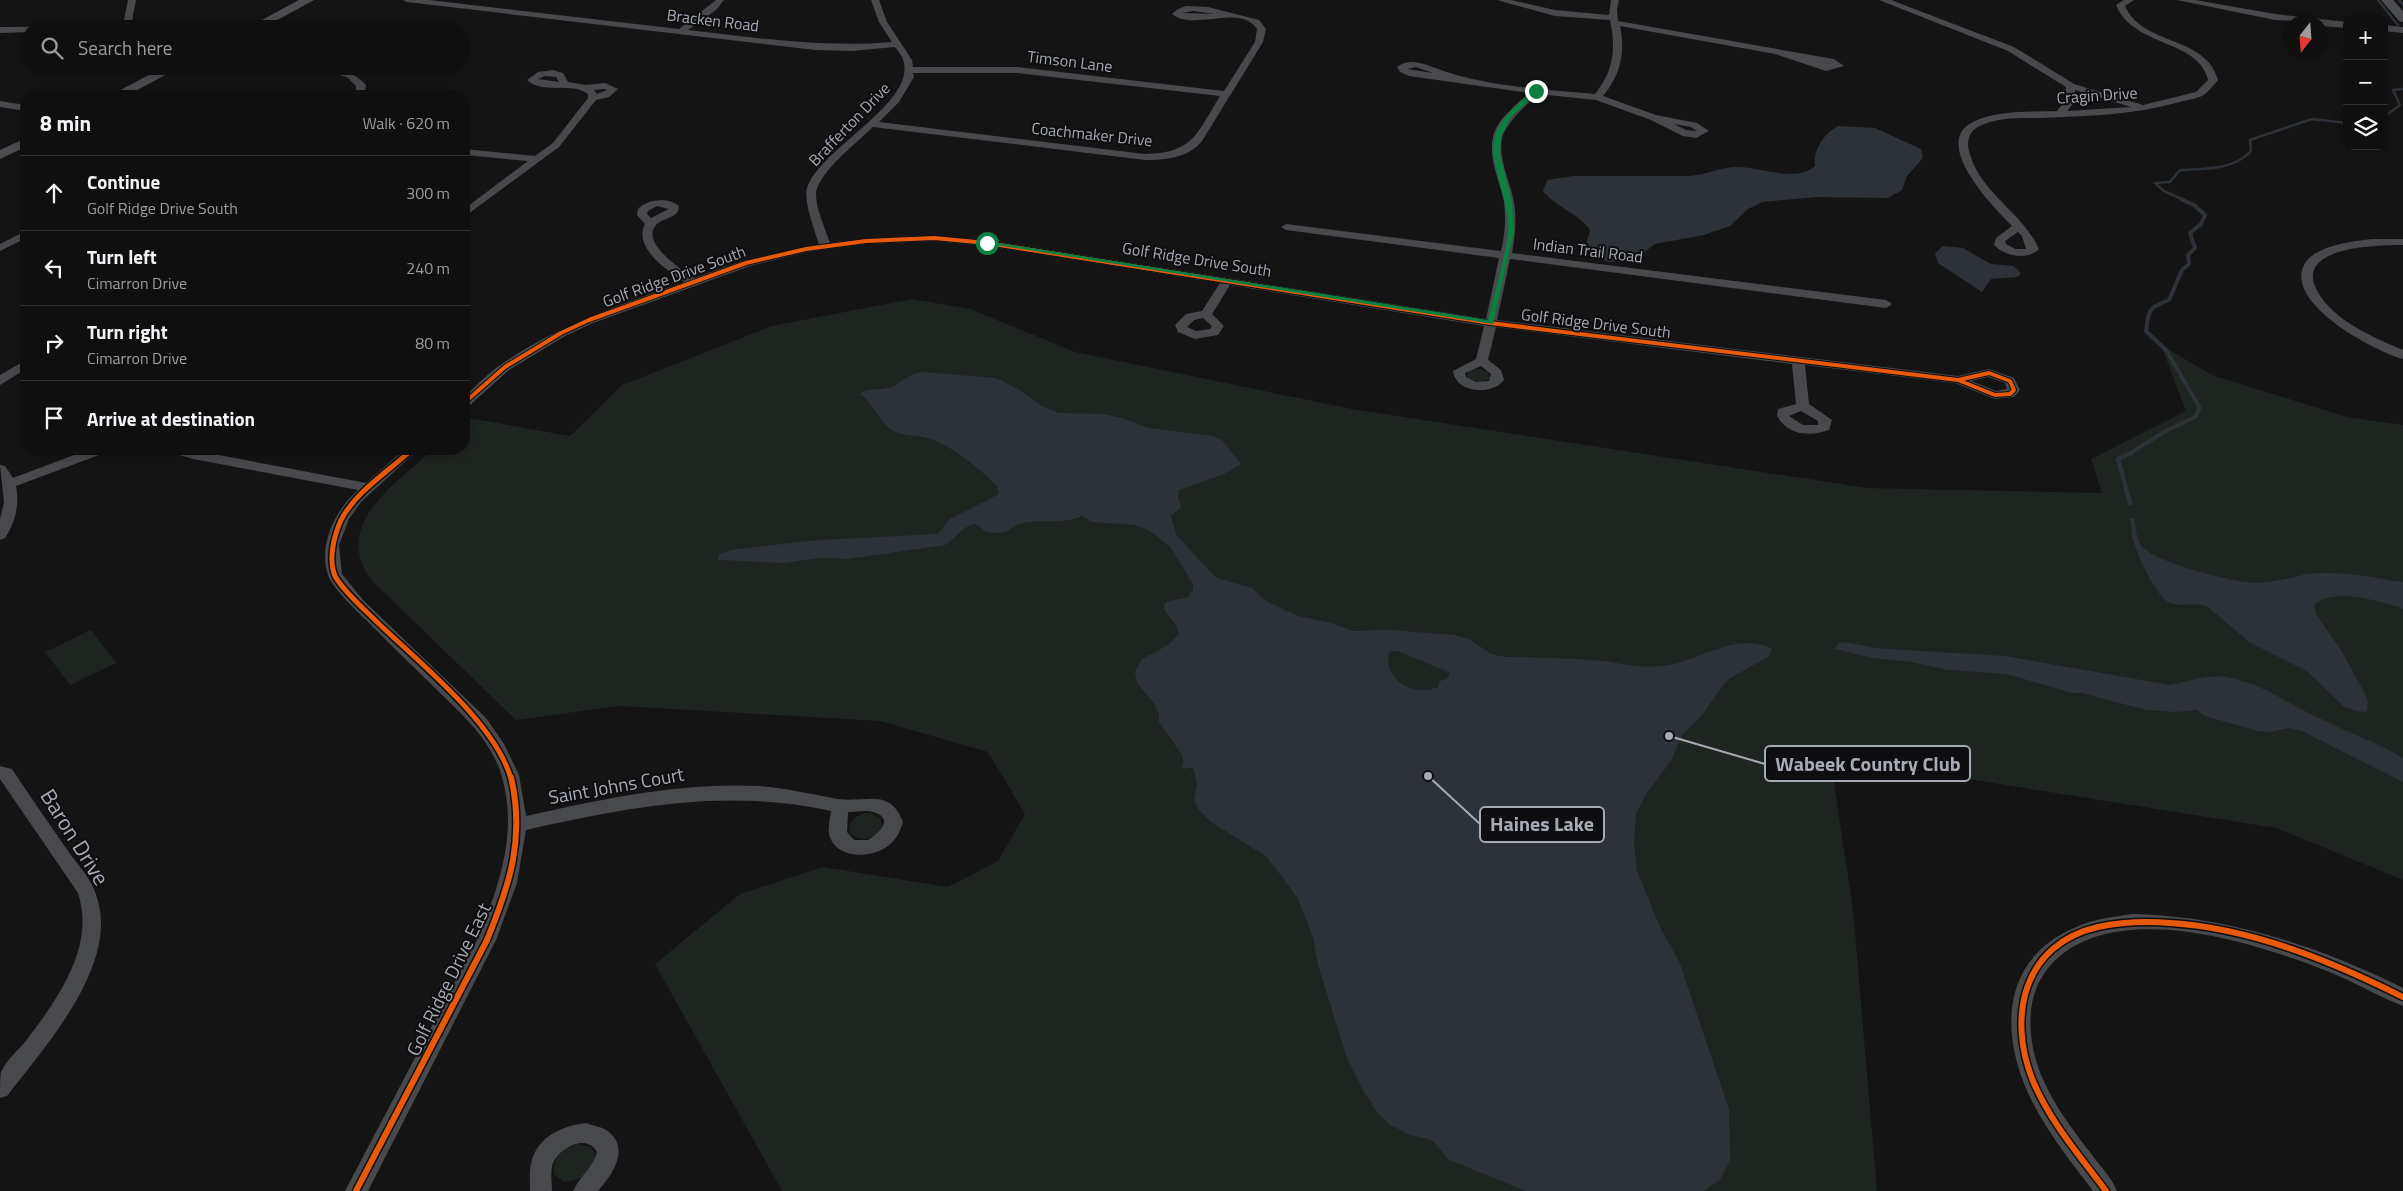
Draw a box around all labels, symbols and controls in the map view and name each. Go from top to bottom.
street label: Bracken Road [666,2,760,38]
north arrow [2283,15,2328,60]
map controls [2343,15,2388,150]
button: + [2343,15,2388,60]
search box [20,20,470,75]
text: Search here [78,33,172,62]
icon: search [38,34,66,62]
street label: Timson Lane [1026,44,1114,78]
button: − [2343,60,2388,105]
street label: Brafferton Drive [803,77,895,171]
route end [1525,80,1548,103]
street label: Cragin Drive [2056,80,2138,110]
button: layers [2343,105,2388,150]
text: 8 min [40,107,91,139]
text: Walk · 620 m [362,111,450,135]
street label: Coachmaker Drive [1030,116,1154,152]
text: Continue [87,167,160,196]
icon: ahead [40,179,68,207]
text: 300 m [406,181,450,205]
text: Golf Ridge Drive South [87,196,238,220]
street label: Indian Trail Road [1532,231,1644,269]
route start [976,232,999,255]
street label: Golf Ridge Drive South [1121,235,1273,283]
street label: Golf Ridge Drive South [599,239,749,313]
text: Turn left [87,242,157,271]
icon: left [40,254,68,282]
text: 240 m [406,256,450,280]
text: Cimarron Drive [87,271,187,295]
street label: Golf Ridge Drive South [1520,302,1672,344]
text: Turn right [87,317,168,346]
icon: right [40,329,68,357]
text: 80 m [415,331,450,355]
text: Cimarron Drive [87,346,187,370]
icon: arrive [40,404,68,432]
text: Arrive at destination [87,404,255,433]
callout: Wabeek Country Club [1765,746,1970,781]
text: Wabeek Country Club [1775,748,1961,779]
street label: Saint Johns Court [546,759,686,811]
street label: Baron Drive [32,782,118,892]
callout: Haines Lake [1480,807,1604,842]
text: Haines Lake [1490,808,1594,839]
street label: Golf Ridge Drive East [398,897,498,1061]

